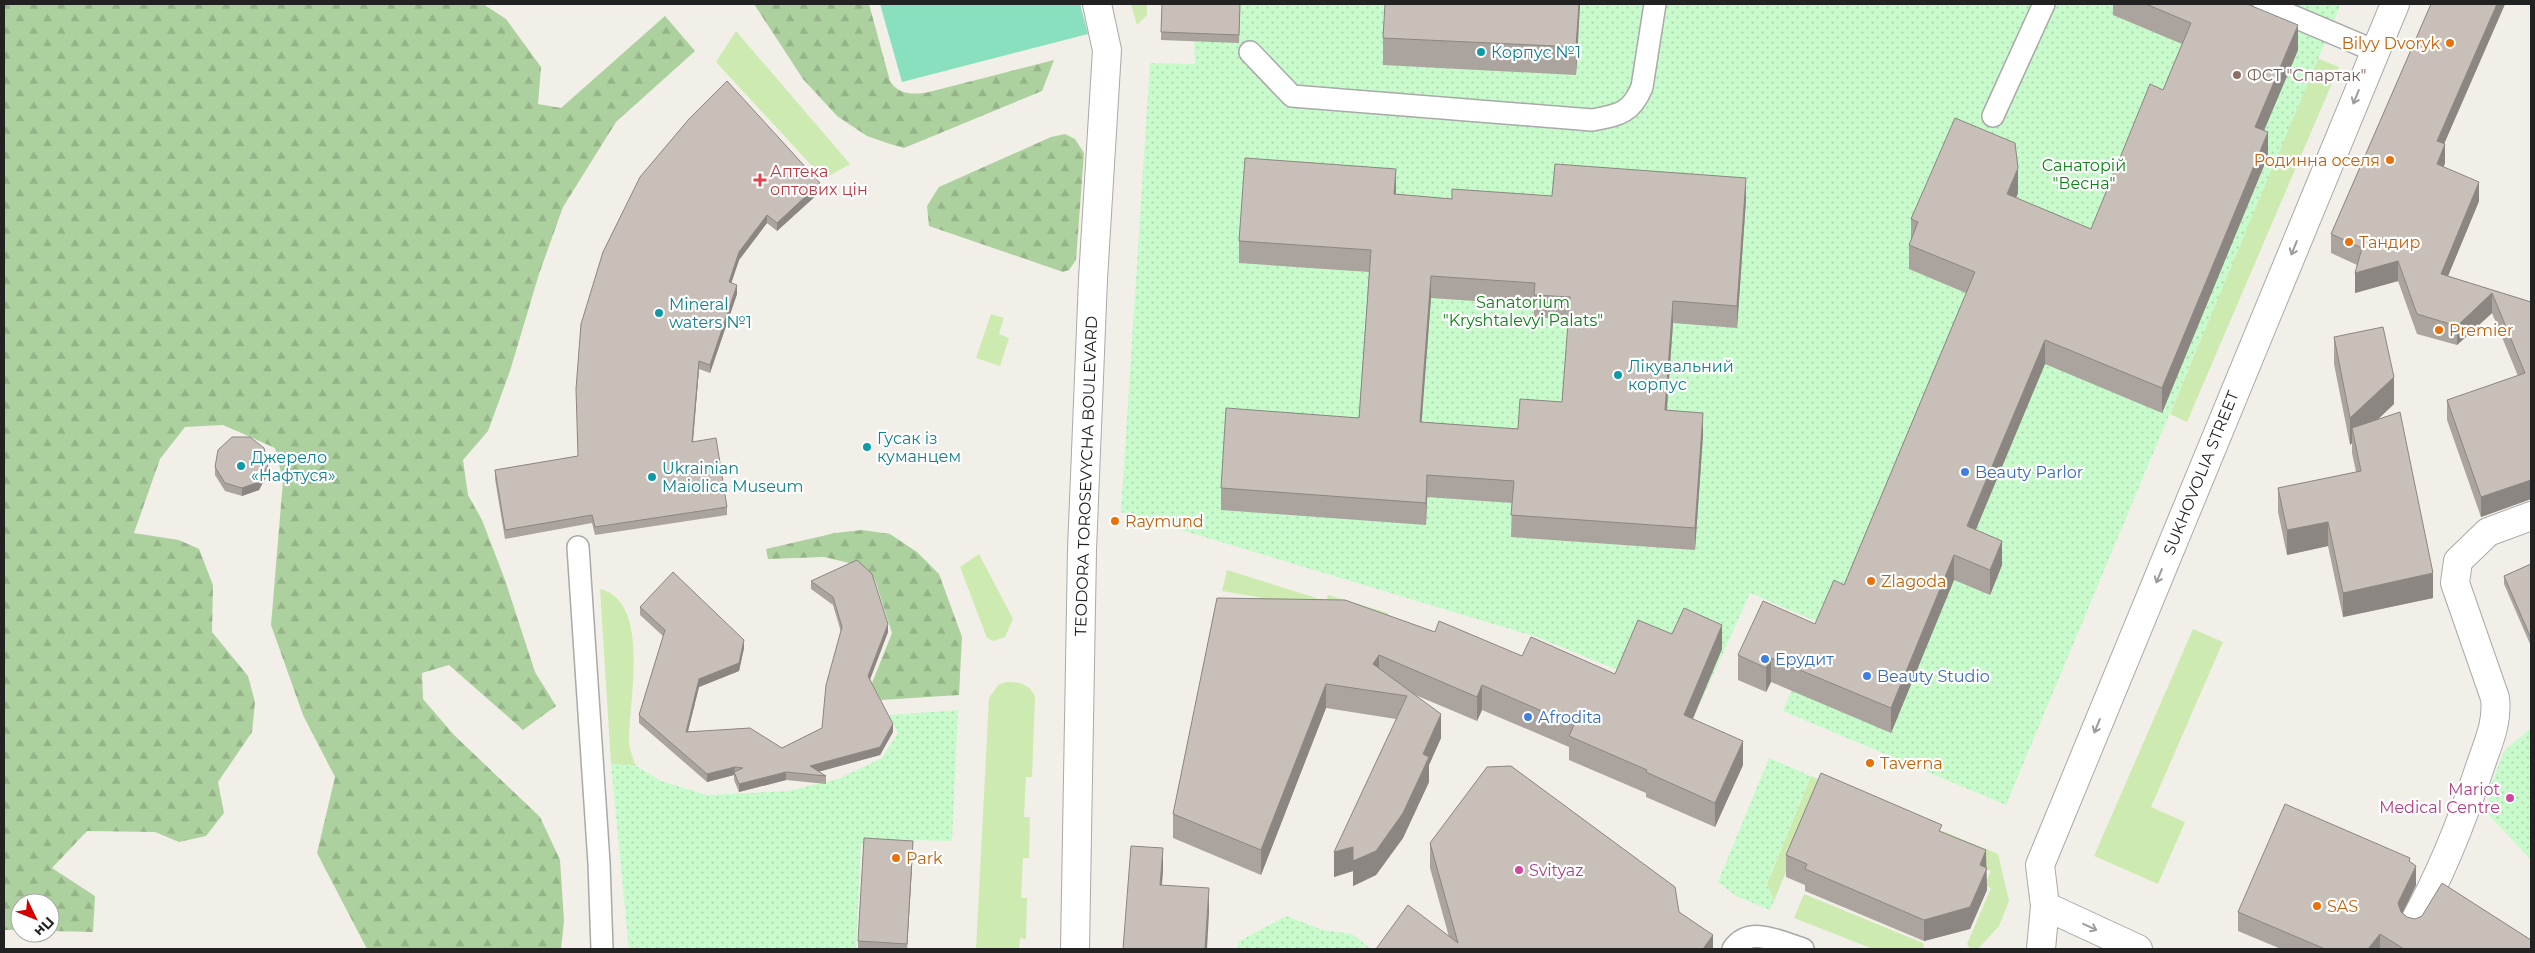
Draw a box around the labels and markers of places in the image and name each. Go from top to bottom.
place label: Bilyy Dvoryk [2342,34,2440,53]
marker: Bilyy Dvoryk [2444,37,2456,49]
place label: Корпус №1 [1491,43,1581,62]
marker: Корпус №1 [1475,46,1487,58]
place label: ФСТ "Спартак" [2247,66,2367,85]
marker: ФСТ "Спартак" [2231,69,2243,81]
place label: Родинна оселя [2254,151,2380,170]
marker: Родинна оселя [2384,154,2396,166]
place label: Аптека оптових цін [770,162,868,199]
marker: Аптека оптових цін [754,174,766,186]
place label: Тандир [2359,233,2420,252]
marker: Тандир [2343,236,2355,248]
place label: Mineral waters №1 [669,295,752,332]
marker: Mineral waters №1 [653,307,665,319]
place label: Premier [2449,321,2513,340]
marker: Premier [2433,324,2445,336]
place label: Лікувальний корпус [1628,357,1734,394]
marker: Лікувальний корпус [1612,369,1624,381]
place label: Гусак із куманцем [877,429,961,466]
marker: Гусак із куманцем [861,441,873,453]
place label: Джерело «Нафтуся» [251,448,336,485]
place label: Ukrainian Maiolica Museum [662,459,804,496]
marker: Джерело «Нафтуся» [235,460,247,472]
place label: Beauty Parlor [1975,463,2083,482]
marker: Beauty Parlor [1959,466,1971,478]
marker: Ukrainian Maiolica Museum [646,471,658,483]
place label: Raymund [1125,512,1204,531]
marker: Raymund [1109,515,1121,527]
place label: Zlagoda [1881,572,1946,591]
marker: Zlagoda [1865,575,1877,587]
place label: Ерудит [1775,650,1834,669]
marker: Ерудит [1759,653,1771,665]
place label: Beauty Studio [1877,667,1990,686]
marker: Beauty Studio [1861,670,1873,682]
place label: Afrodita [1538,708,1602,727]
marker: Afrodita [1522,711,1534,723]
place label: Taverna [1880,754,1943,773]
marker: Taverna [1864,757,1876,769]
place label: Mariot Medical Centre [2379,780,2500,817]
marker: Mariot Medical Centre [2504,792,2516,804]
place label: Park [906,849,943,868]
marker: Park [890,852,902,864]
place label: Svityaz [1529,861,1583,880]
marker: Svityaz [1513,864,1525,876]
place label: SAS [2327,897,2358,916]
marker: SAS [2311,900,2323,912]

